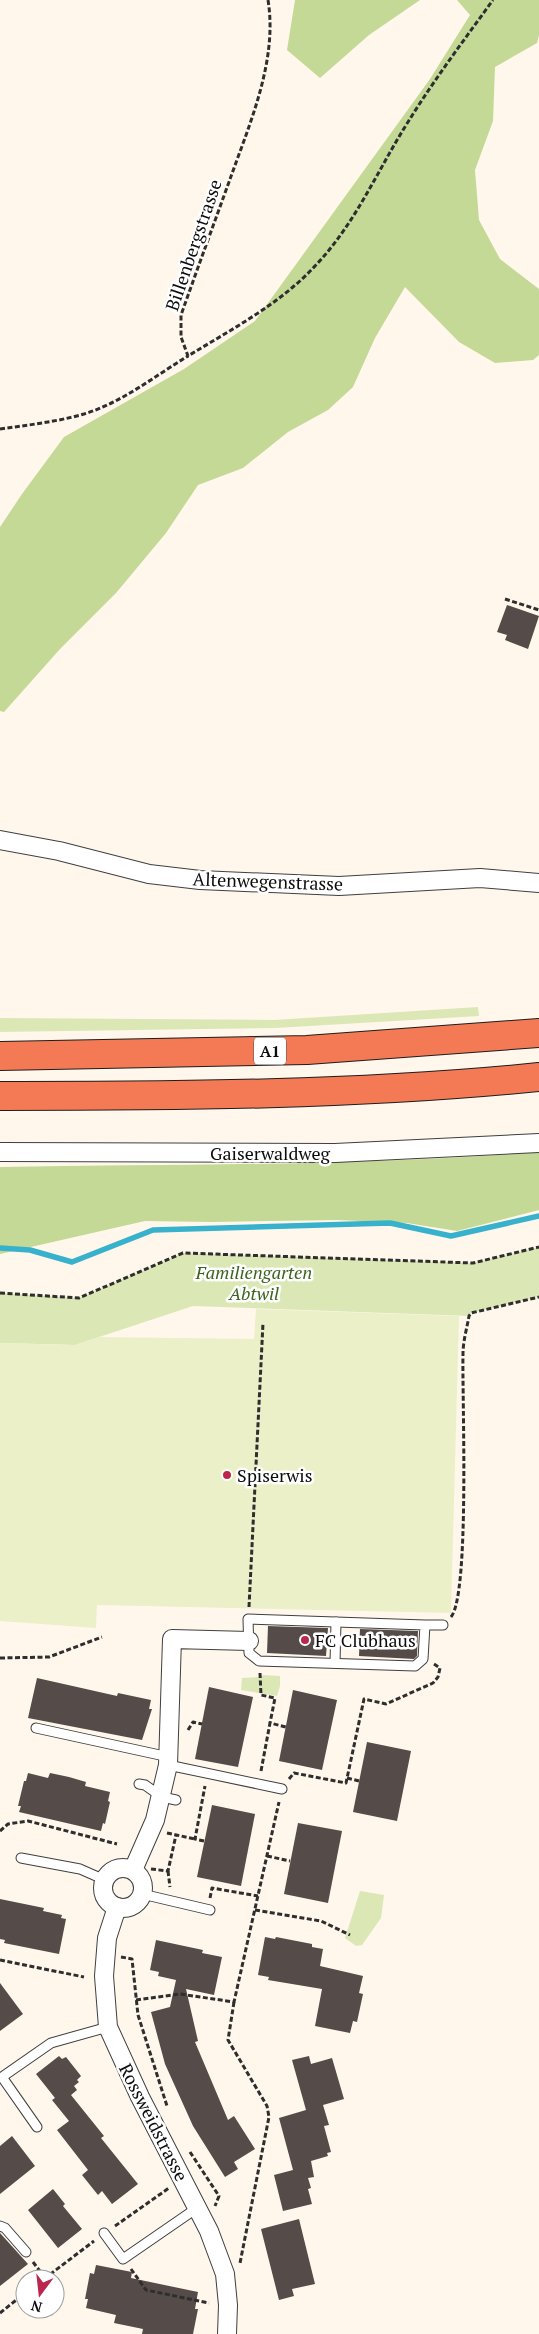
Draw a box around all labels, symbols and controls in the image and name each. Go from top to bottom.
street label: Billenbergstrasse [159,176,227,314]
street label: Altenwegenstrasse [192,866,344,896]
road number: A1 [254,1038,286,1064]
street label: Gaiserwaldweg [210,1141,330,1165]
park label: Familiengarten Abtwil [195,1260,312,1305]
place label: Spiserwis [237,1463,313,1487]
marker: Spiserwis [221,1469,233,1481]
place label: FC Clubhaus [315,1628,416,1652]
marker: FC Clubhaus [299,1634,311,1646]
street label: Rossweidstrasse [114,2059,194,2185]
north arrow [15,2269,65,2319]
text: N [29,2296,44,2318]

